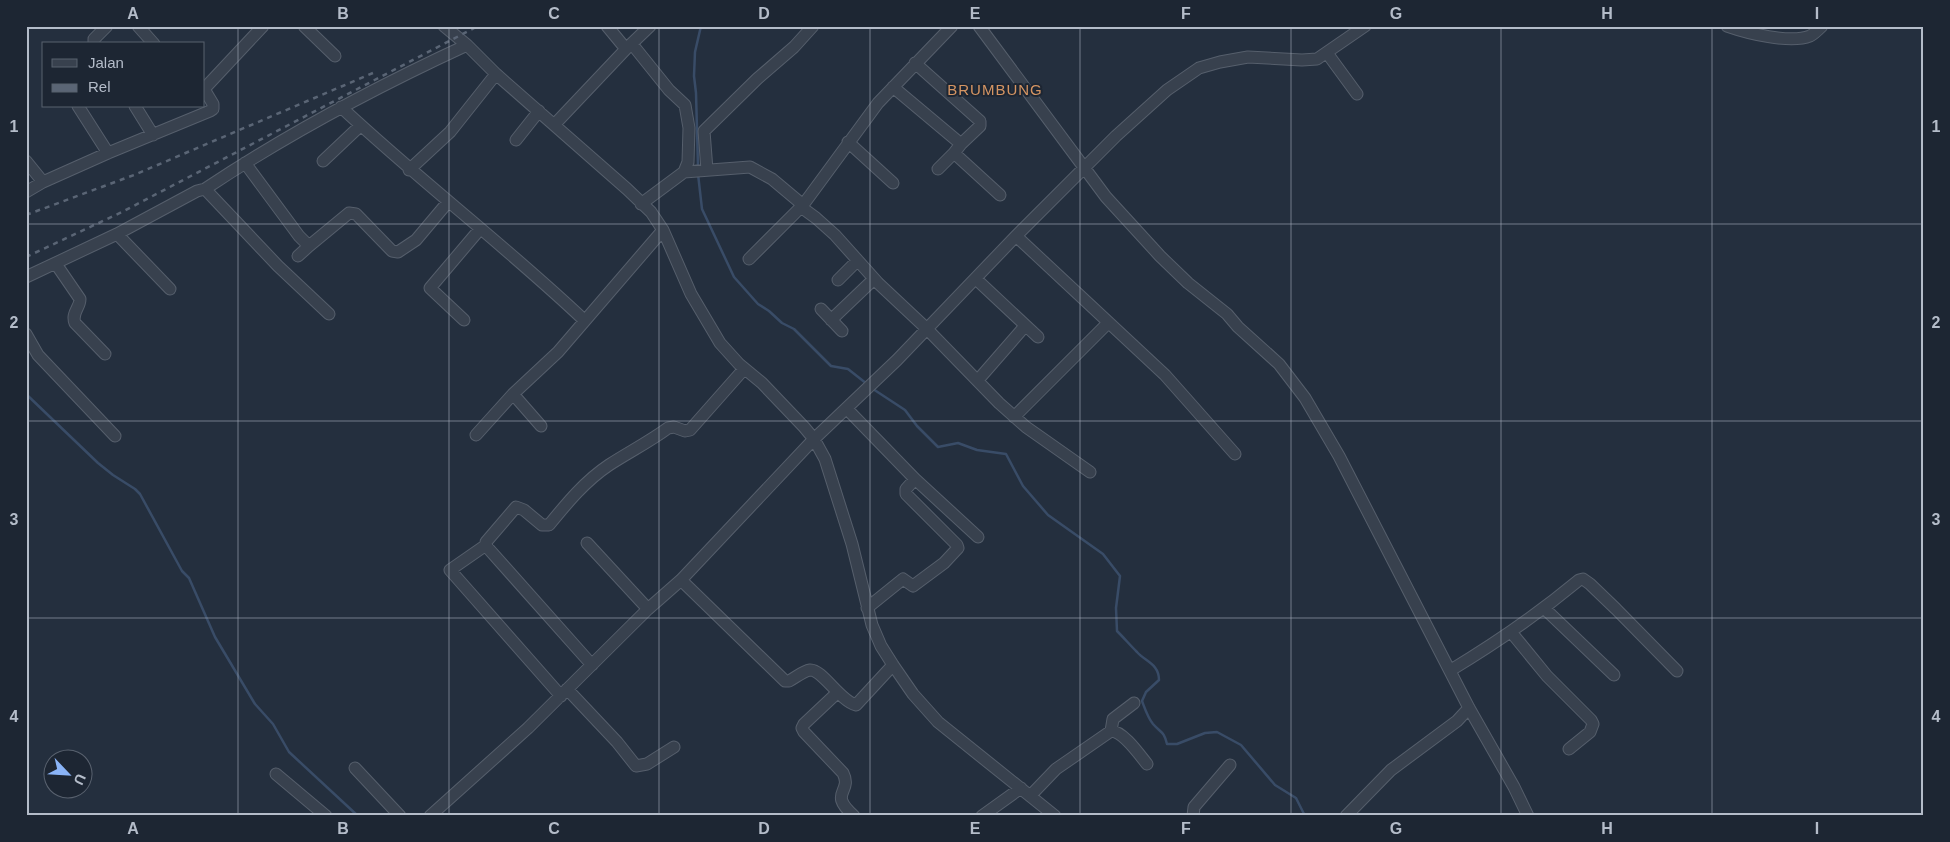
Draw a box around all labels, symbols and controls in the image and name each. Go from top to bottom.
text: A [127,5,139,22]
text: B [337,5,349,22]
text: C [548,5,560,22]
text: D [758,5,770,22]
text: E [970,5,981,22]
text: F [1181,5,1191,22]
text: G [1390,5,1402,22]
text: H [1601,5,1613,22]
text: I [1815,5,1819,22]
legend [42,42,205,108]
text: Jalan [88,54,124,71]
text: Rel [88,78,111,95]
district label: BRUMBUNG [947,81,1043,98]
text: 1 [10,118,19,135]
text: 1 [1932,118,1941,135]
text: 2 [10,314,19,331]
text: 2 [1932,314,1941,331]
text: 3 [10,511,19,528]
text: 3 [1932,511,1941,528]
text: 4 [10,708,19,725]
text: 4 [1932,708,1941,725]
north arrow [42,750,92,800]
text: U [70,772,89,787]
text: A [127,820,139,837]
text: B [337,820,349,837]
text: C [548,820,560,837]
text: D [758,820,770,837]
text: E [970,820,981,837]
text: F [1181,820,1191,837]
text: G [1390,820,1402,837]
text: H [1601,820,1613,837]
text: I [1815,820,1819,837]

